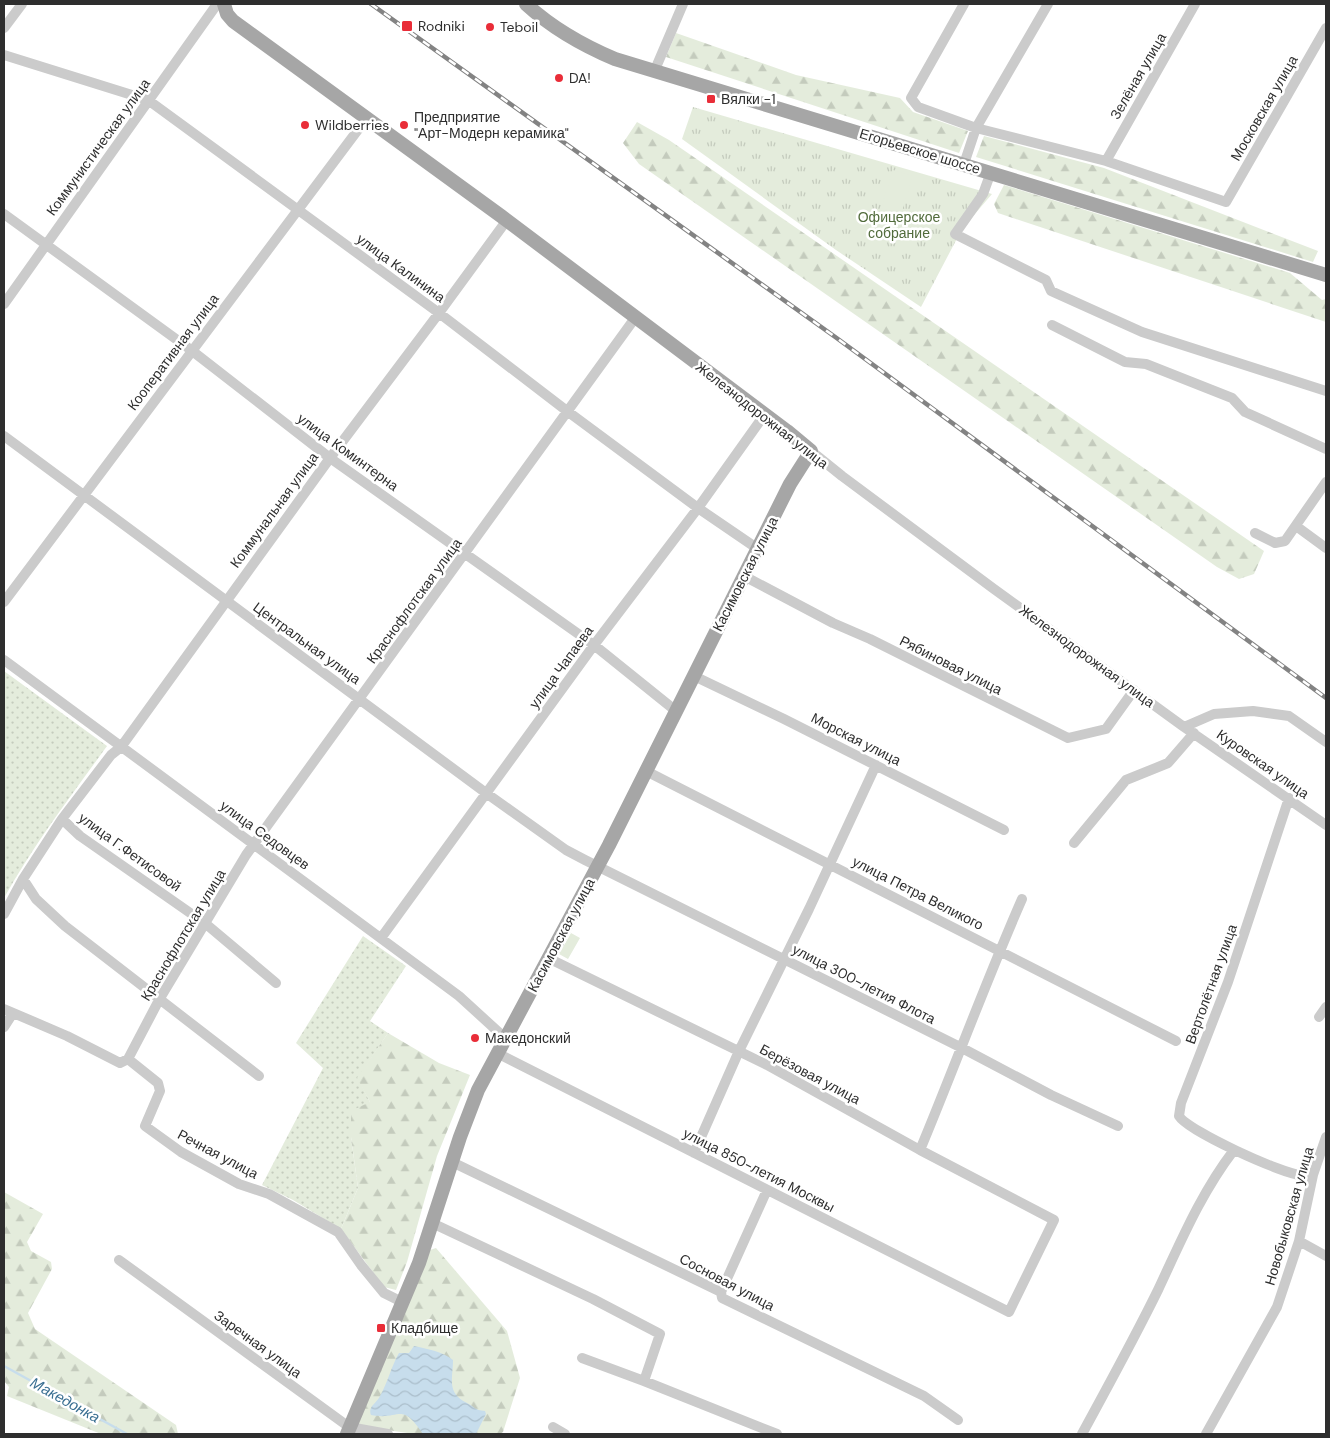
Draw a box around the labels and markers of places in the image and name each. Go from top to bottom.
place label: Rodniki [418,17,465,35]
place label: Teboil [500,18,538,36]
marker: Rodniki [400,19,414,33]
marker: Teboil [484,21,496,33]
place label: DA! [569,69,591,87]
marker: DA! [553,72,565,84]
place label: Вялки -1 [721,90,776,108]
marker: Вялки -1 [705,93,717,105]
place label: Предприятие "Арт-Модерн керамика" [414,108,569,142]
place label: Wildberries [315,116,389,134]
marker: Wildberries [299,119,311,131]
marker: Предприятие "Арт-Модерн керамика" [398,119,410,131]
place label: Македонский [485,1029,571,1047]
marker: Македонский [469,1032,481,1044]
place label: Кладбище [391,1319,458,1337]
marker: Кладбище [375,1322,387,1334]

